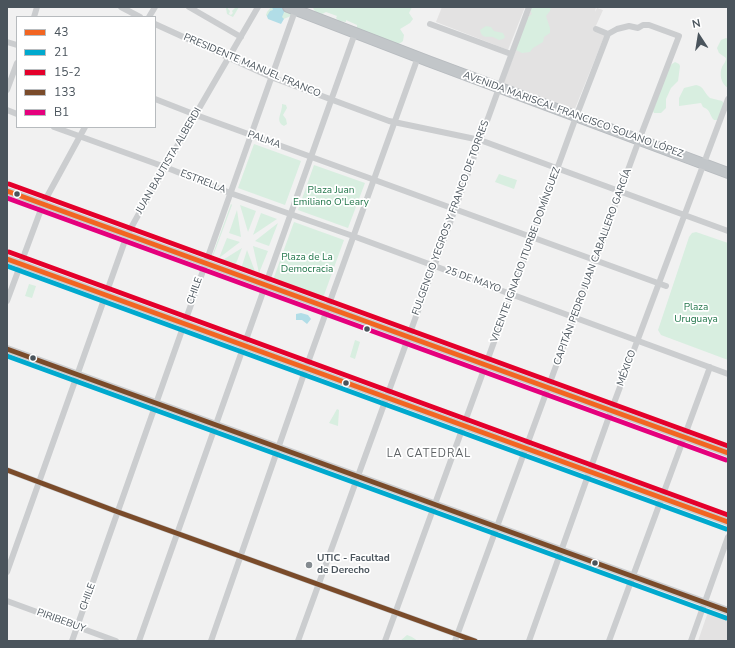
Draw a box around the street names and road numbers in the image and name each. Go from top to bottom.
street label: PRESIDENTE MANUEL FRANCO [182,32,322,100]
street label: AVENIDA MARISCAL FRANCISCO SOLANO LÓPEZ [461,69,685,161]
street label: JUAN BAUTISTA ALBERDI [134,106,204,216]
street label: FULGENCIO YEGROS Y FRANCO DE TORRES [410,119,492,317]
street label: PALMA [246,129,282,151]
street label: VICENTE IGNACIO ITURBE DOMÍNGUEZ [489,166,563,344]
street label: CAPITÁN PEDRO JUAN CABALLERO GARCÍA [552,167,634,367]
street label: ESTRELLA [178,168,228,196]
street label: 25 DE MAYO [443,264,503,296]
street label: CHILE [185,276,205,306]
street label: MÉXICO [615,348,639,388]
street label: CHILE [78,582,98,612]
street label: PIRIBEBUY [35,607,87,635]

